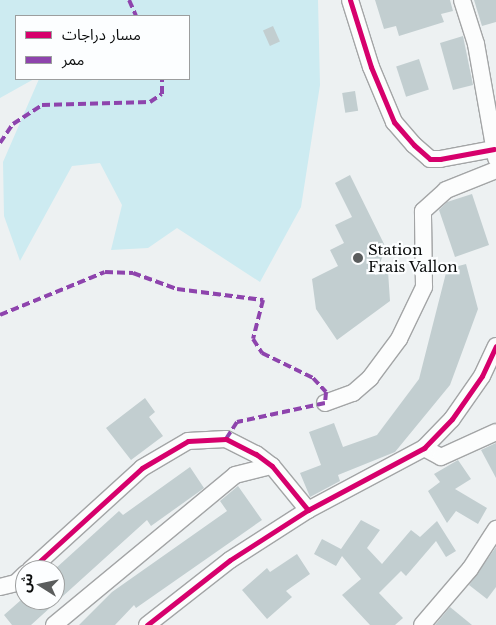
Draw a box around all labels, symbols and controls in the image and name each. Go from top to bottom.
legend [15,15,190,80]
text: مسار دراجات [62,25,141,44]
text: ممر [62,50,85,69]
place label: Station Frais Vallon [368,240,458,275]
marker: Station Frais Vallon [352,252,364,264]
north arrow [15,560,65,610]
text: ش [16,572,37,594]

